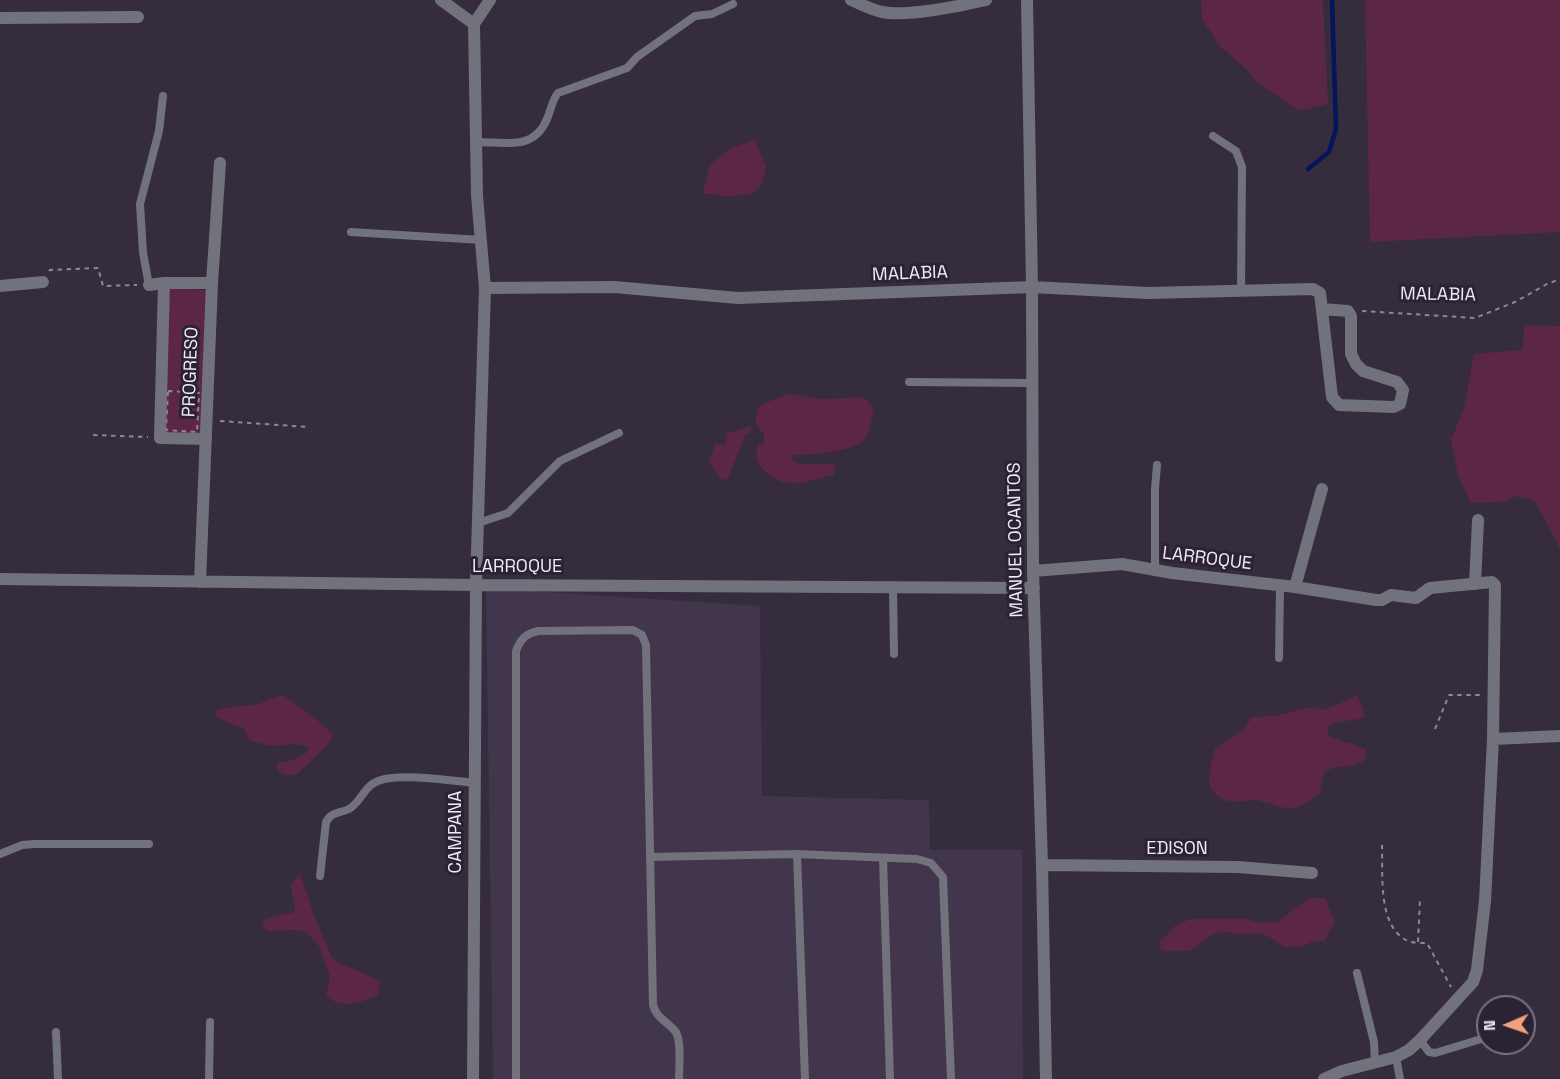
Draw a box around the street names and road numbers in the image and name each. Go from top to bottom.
street label: MALABIA [872,262,948,286]
street label: MALABIA [1400,284,1476,306]
street label: PROGRESO [179,326,203,418]
street label: MANUEL OCANTOS [1004,462,1028,618]
street label: LARROQUE [1161,543,1253,575]
street label: LARROQUE [472,556,562,578]
street label: CAMPANA [445,791,467,873]
street label: EDISON [1146,838,1208,860]

